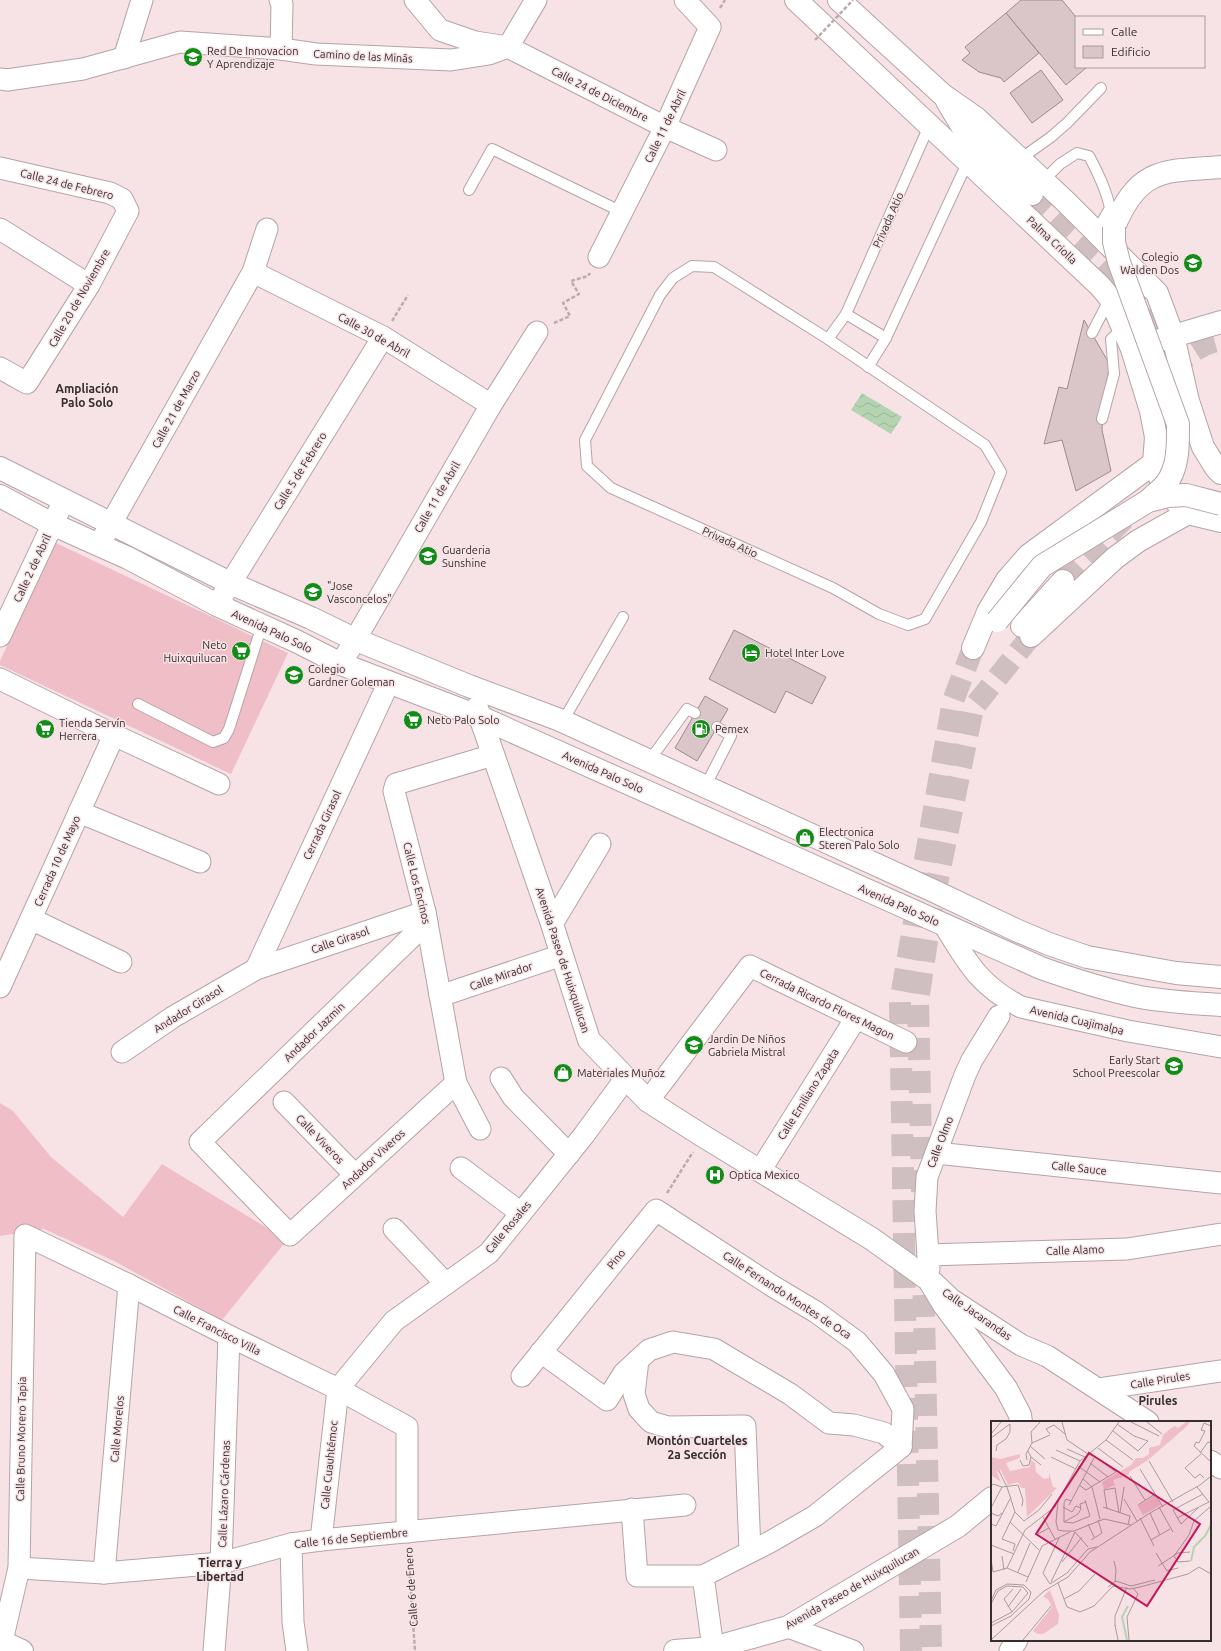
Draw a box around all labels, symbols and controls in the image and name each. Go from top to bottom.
legend [1075,16,1205,68]
text: Calle [1111,25,1137,38]
place label: Red De Innovacion Y Aprendizaje [207,45,299,70]
text: Edificio [1111,45,1151,58]
school or university icon: Red De Innovacion Y Aprendizaje [182,46,204,68]
street label: Camino de las Minãs [313,47,413,65]
street label: Calle 24 de Diciembre [550,64,650,124]
street label: Calle 11 de Abril [642,87,688,165]
street label: Calle 24 de Febrero [19,167,115,201]
street label: Privada Atio [870,190,906,250]
street label: Palma Criolla [1024,214,1080,266]
street label: Calle 20 de Noviembre [46,247,112,349]
place label: Colegio Walden Dos [1120,251,1179,276]
school or university icon: Colegio Walden Dos [1182,252,1204,274]
street label: Calle 30 de Abril [336,310,412,360]
street label: Calle 21 de Marzo [150,368,202,450]
district label: Ampliación Palo Solo [56,382,118,409]
street label: Calle 5 de Febrero [271,430,329,512]
street label: Calle 11 de Abril [412,459,462,535]
street label: Privada Atio [700,524,760,560]
street label: Calle 2 de Abril [11,532,53,604]
place label: Guarderia Sunshine [442,544,490,569]
school or university icon: Guarderia Sunshine [417,545,439,567]
place label: "Jose Vasconcelos" [327,580,392,605]
school or university icon: "Jose Vasconcelos" [302,581,324,603]
street label: Avenida Palo Solo [230,607,314,655]
place label: Neto Huixquilucan [163,639,227,664]
supermarket icon: Neto Huixquilucan [230,640,252,662]
hotel icon: Hotel Inter Love [740,642,762,664]
place label: Hotel Inter Love [765,647,844,659]
place label: Colegio Gardner Goleman [308,663,395,688]
school or university icon: Colegio Gardner Goleman [283,664,305,686]
supermarket icon: Neto Palo Solo [402,709,424,731]
place label: Neto Palo Solo [427,714,500,726]
place label: Tienda Servín Herrera [59,717,126,742]
supermarket icon: Tienda Servín Herrera [34,718,56,740]
fuel station icon: Pemex [690,718,712,740]
place label: Pemex [715,723,749,735]
street label: Avenida Palo Solo [561,749,645,795]
street label: Cerrada Girasol [301,788,343,862]
street label: Cerrada 10 de Mayo [32,814,82,908]
place label: Electronica Steren Palo Solo [819,826,900,851]
shop icon: Electronica Steren Palo Solo [794,827,816,849]
street label: Calle Los Encinos [401,841,433,925]
street label: Avenida Palo Solo [857,882,941,928]
street label: Avenida Paseo de Huixquilucan [534,886,592,1034]
street label: Calle Girasol [309,924,371,956]
street label: Calle Mirador [468,959,535,992]
street label: Cerrada Ricardo Flores Magon [758,966,896,1042]
street label: Andador Girasol [151,983,225,1035]
street label: Andador Jazmin [281,1000,347,1064]
street label: Avenida Cuajimalpa [1029,1003,1125,1037]
place label: Jardin De Niños Gabriela Mistral [708,1033,786,1058]
school or university icon: Jardin De Niños Gabriela Mistral [683,1034,705,1056]
street label: Calle Emiliano Zapata [775,1046,841,1142]
place label: Early Start School Preescolar [1073,1054,1161,1079]
school or university icon: Early Start School Preescolar [1163,1055,1185,1077]
shop icon: Materiales Muñoz [552,1062,574,1084]
place label: Materiales Muñoz [577,1067,665,1079]
street label: Calle Viveros [294,1112,347,1166]
street label: Calle Olmo [925,1115,955,1169]
street label: Andador Viveros [339,1127,407,1191]
street label: Calle Sauce [1051,1159,1107,1177]
hospital icon: Optica Mexico [704,1164,726,1186]
place label: Optica Mexico [729,1169,800,1181]
street label: Calle Rosales [483,1198,533,1255]
street label: Calle Alamo [1046,1243,1104,1257]
street label: Pino [604,1247,628,1271]
street label: Calle Fernando Montes de Oca [721,1249,853,1341]
street label: Calle Jacarandas [940,1286,1014,1342]
street label: Calle Francisco Villa [171,1303,263,1357]
street label: Calle Pirules [1129,1369,1191,1391]
street label: Calle Bruno Morero Tapia [14,1376,28,1502]
district label: Pirules [1138,1394,1178,1407]
street label: Calle Morelos [108,1395,126,1463]
street label: Calle Cuauhtémoc [318,1420,340,1510]
inset map [991,1421,1211,1641]
district label: Montón Cuarteles 2a Sección [646,1434,748,1461]
street label: Calle Lázaro Cárdenas [216,1440,232,1548]
street label: Calle 16 de Septiembre [294,1526,408,1550]
street label: Avenida Paseo de Huixquilucan [783,1545,921,1631]
street label: Calle 6 de Enero [402,1547,420,1627]
district label: Tierra y Libertad [196,1556,244,1583]

